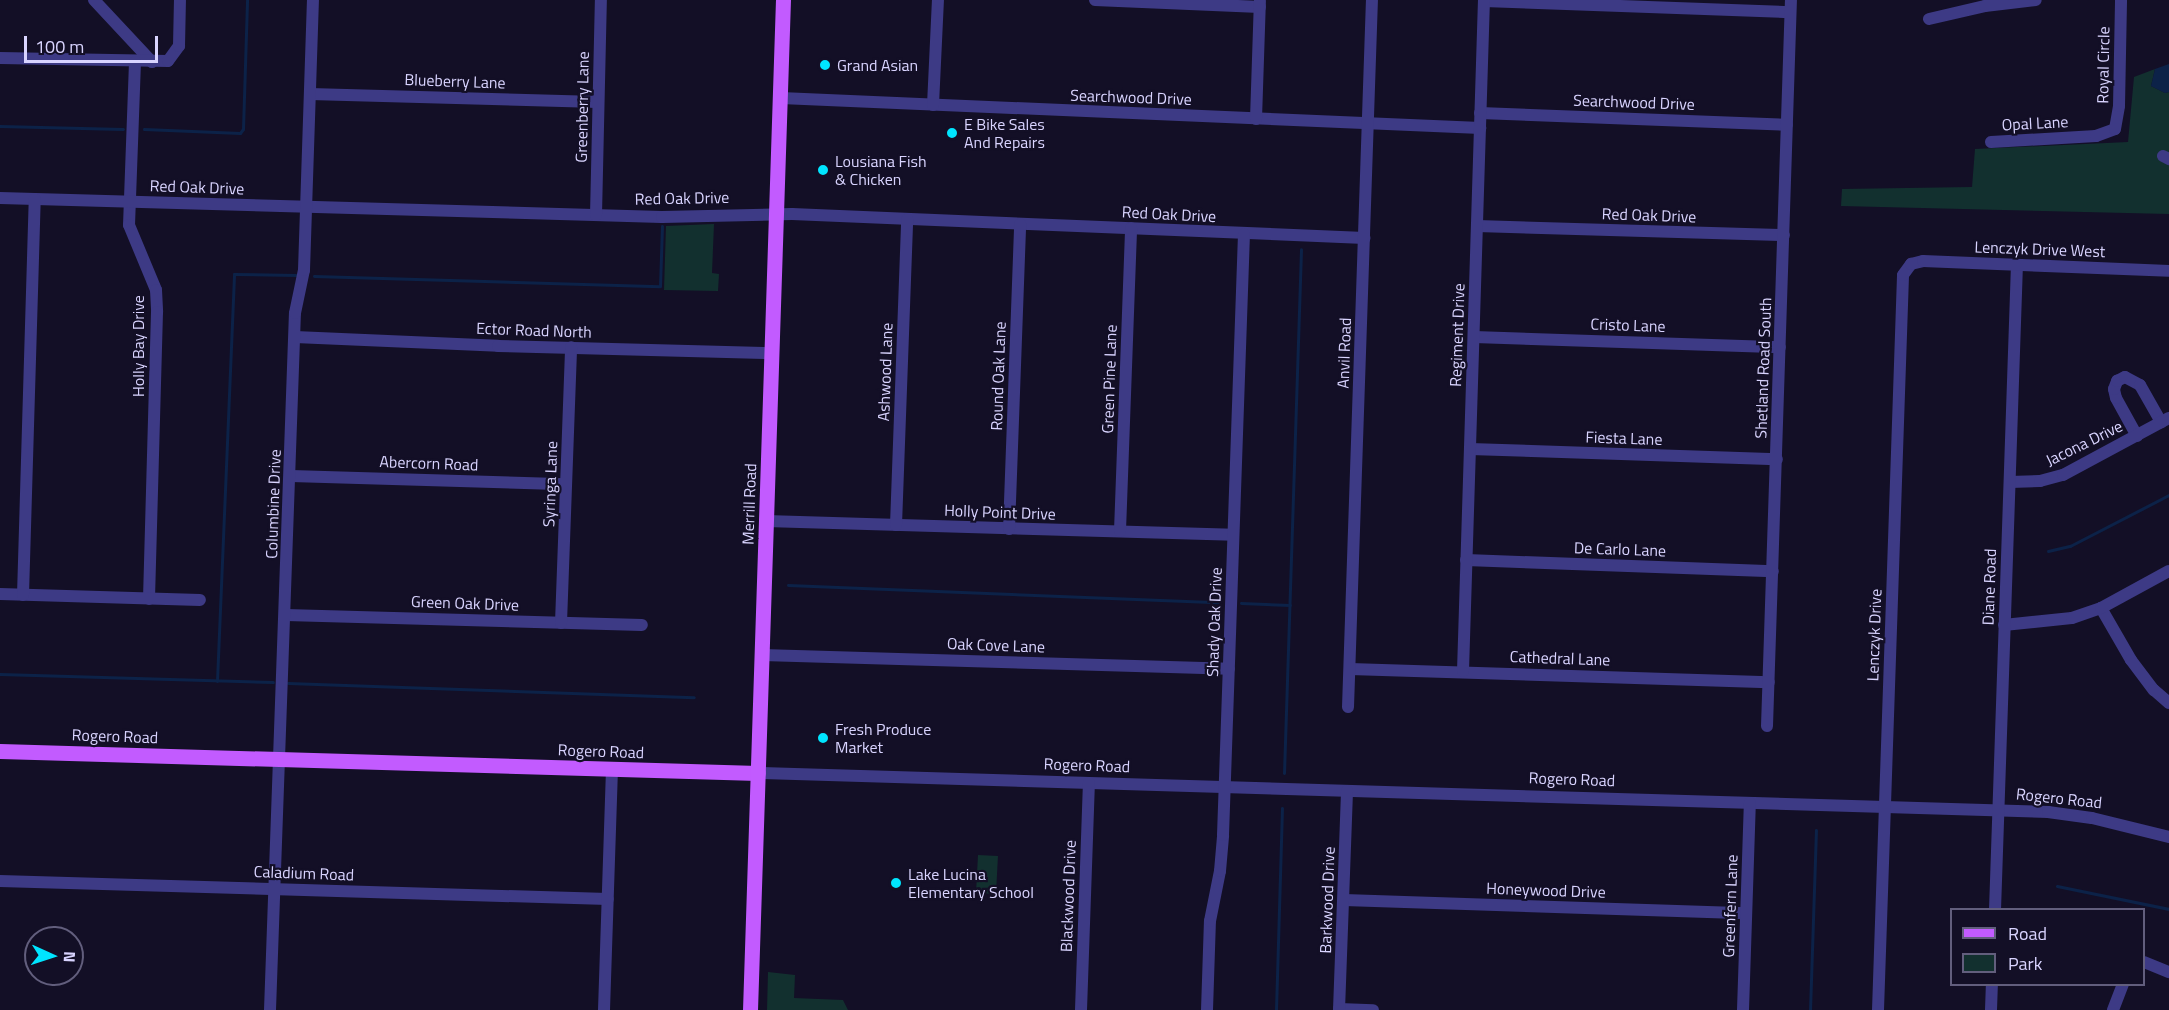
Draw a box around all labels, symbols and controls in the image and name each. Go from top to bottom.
scale bar [27,24,160,62]
street label: Royal Circle [2093,26,2113,104]
text: 100 m [35,33,84,60]
street label: Greenberry Lane [571,51,593,163]
place label: Grand Asian [837,55,918,75]
marker: Grand Asian [818,58,832,72]
street label: Blueberry Lane [404,70,506,92]
street label: Searchwood Drive [1070,85,1192,109]
street label: Searchwood Drive [1573,90,1695,114]
street label: Opal Lane [2001,112,2069,134]
place label: E Bike Sales And Repairs [964,114,1045,152]
marker: E Bike Sales And Repairs [945,126,959,140]
place label: Lousiana Fish & Chicken [835,151,927,189]
marker: Lousiana Fish & Chicken [816,163,830,177]
street label: Red Oak Drive [149,176,245,198]
street label: Red Oak Drive [635,188,729,208]
street label: Red Oak Drive [1121,202,1217,226]
street label: Red Oak Drive [1601,204,1697,226]
street label: Lenczyk Drive West [1974,237,2106,261]
street label: Regiment Drive [1446,283,1468,387]
street label: Holly Bay Drive [128,295,148,397]
street label: Shetland Road South [1751,297,1775,439]
street label: Cristo Lane [1590,314,1666,336]
street label: Anvil Road [1333,317,1355,389]
street label: Ector Road North [476,318,592,342]
street label: Round Oak Lane [986,321,1010,431]
street label: Ashwood Lane [874,322,896,422]
street label: Green Pine Lane [1098,324,1120,434]
street label: Jacona Drive [2042,416,2126,470]
street label: Fiesta Lane [1585,427,1663,449]
street label: Syringa Lane [539,441,561,527]
street label: Columbine Drive [261,449,285,559]
street label: Abercorn Road [379,452,479,474]
street label: Merrill Road [738,463,760,545]
street label: Holly Point Drive [944,500,1056,524]
street label: De Carlo Lane [1574,538,1666,560]
street label: Diane Road [1978,548,2000,626]
street label: Shady Oak Drive [1202,567,1226,677]
street label: Lenczyk Drive [1863,588,1885,682]
street label: Green Oak Drive [411,592,519,614]
street label: Oak Cove Lane [947,634,1045,656]
street label: Cathedral Lane [1509,647,1611,669]
place label: Fresh Produce Market [835,719,931,757]
street label: Rogero Road [71,725,159,747]
marker: Fresh Produce Market [816,731,830,745]
street label: Rogero Road [557,740,645,762]
street label: Rogero Road [1043,754,1131,776]
street label: Rogero Road [1528,768,1616,790]
street label: Rogero Road [2015,784,2103,812]
street label: Blackwood Drive [1056,840,1080,952]
street label: Barkwood Drive [1316,846,1338,954]
street label: Greenfern Lane [1719,854,1741,958]
street label: Caladium Road [253,862,355,884]
place label: Lake Lucina Elementary School [908,864,1034,902]
marker: Lake Lucina Elementary School [889,876,903,890]
street label: Honeywood Drive [1486,878,1606,902]
legend [1950,908,2145,986]
text: Road [2008,920,2047,947]
north arrow [24,926,84,986]
text: Park [2008,950,2042,977]
text: N [58,951,82,963]

